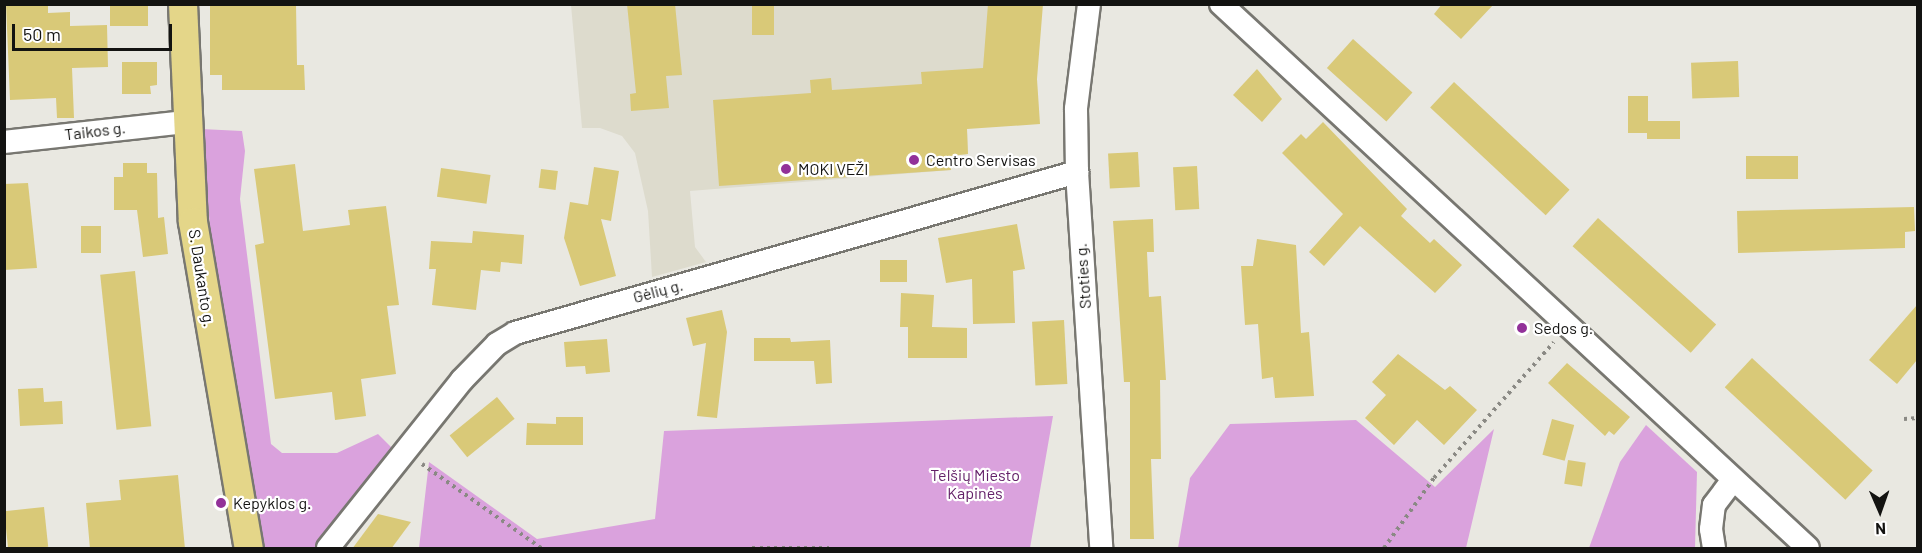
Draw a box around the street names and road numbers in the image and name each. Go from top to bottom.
street label: Taikos g. [63,118,127,144]
street label: S. Daukanto g. [185,228,219,328]
street label: Stoties g. [1071,243,1095,309]
street label: Gėlių g. [631,275,685,307]

